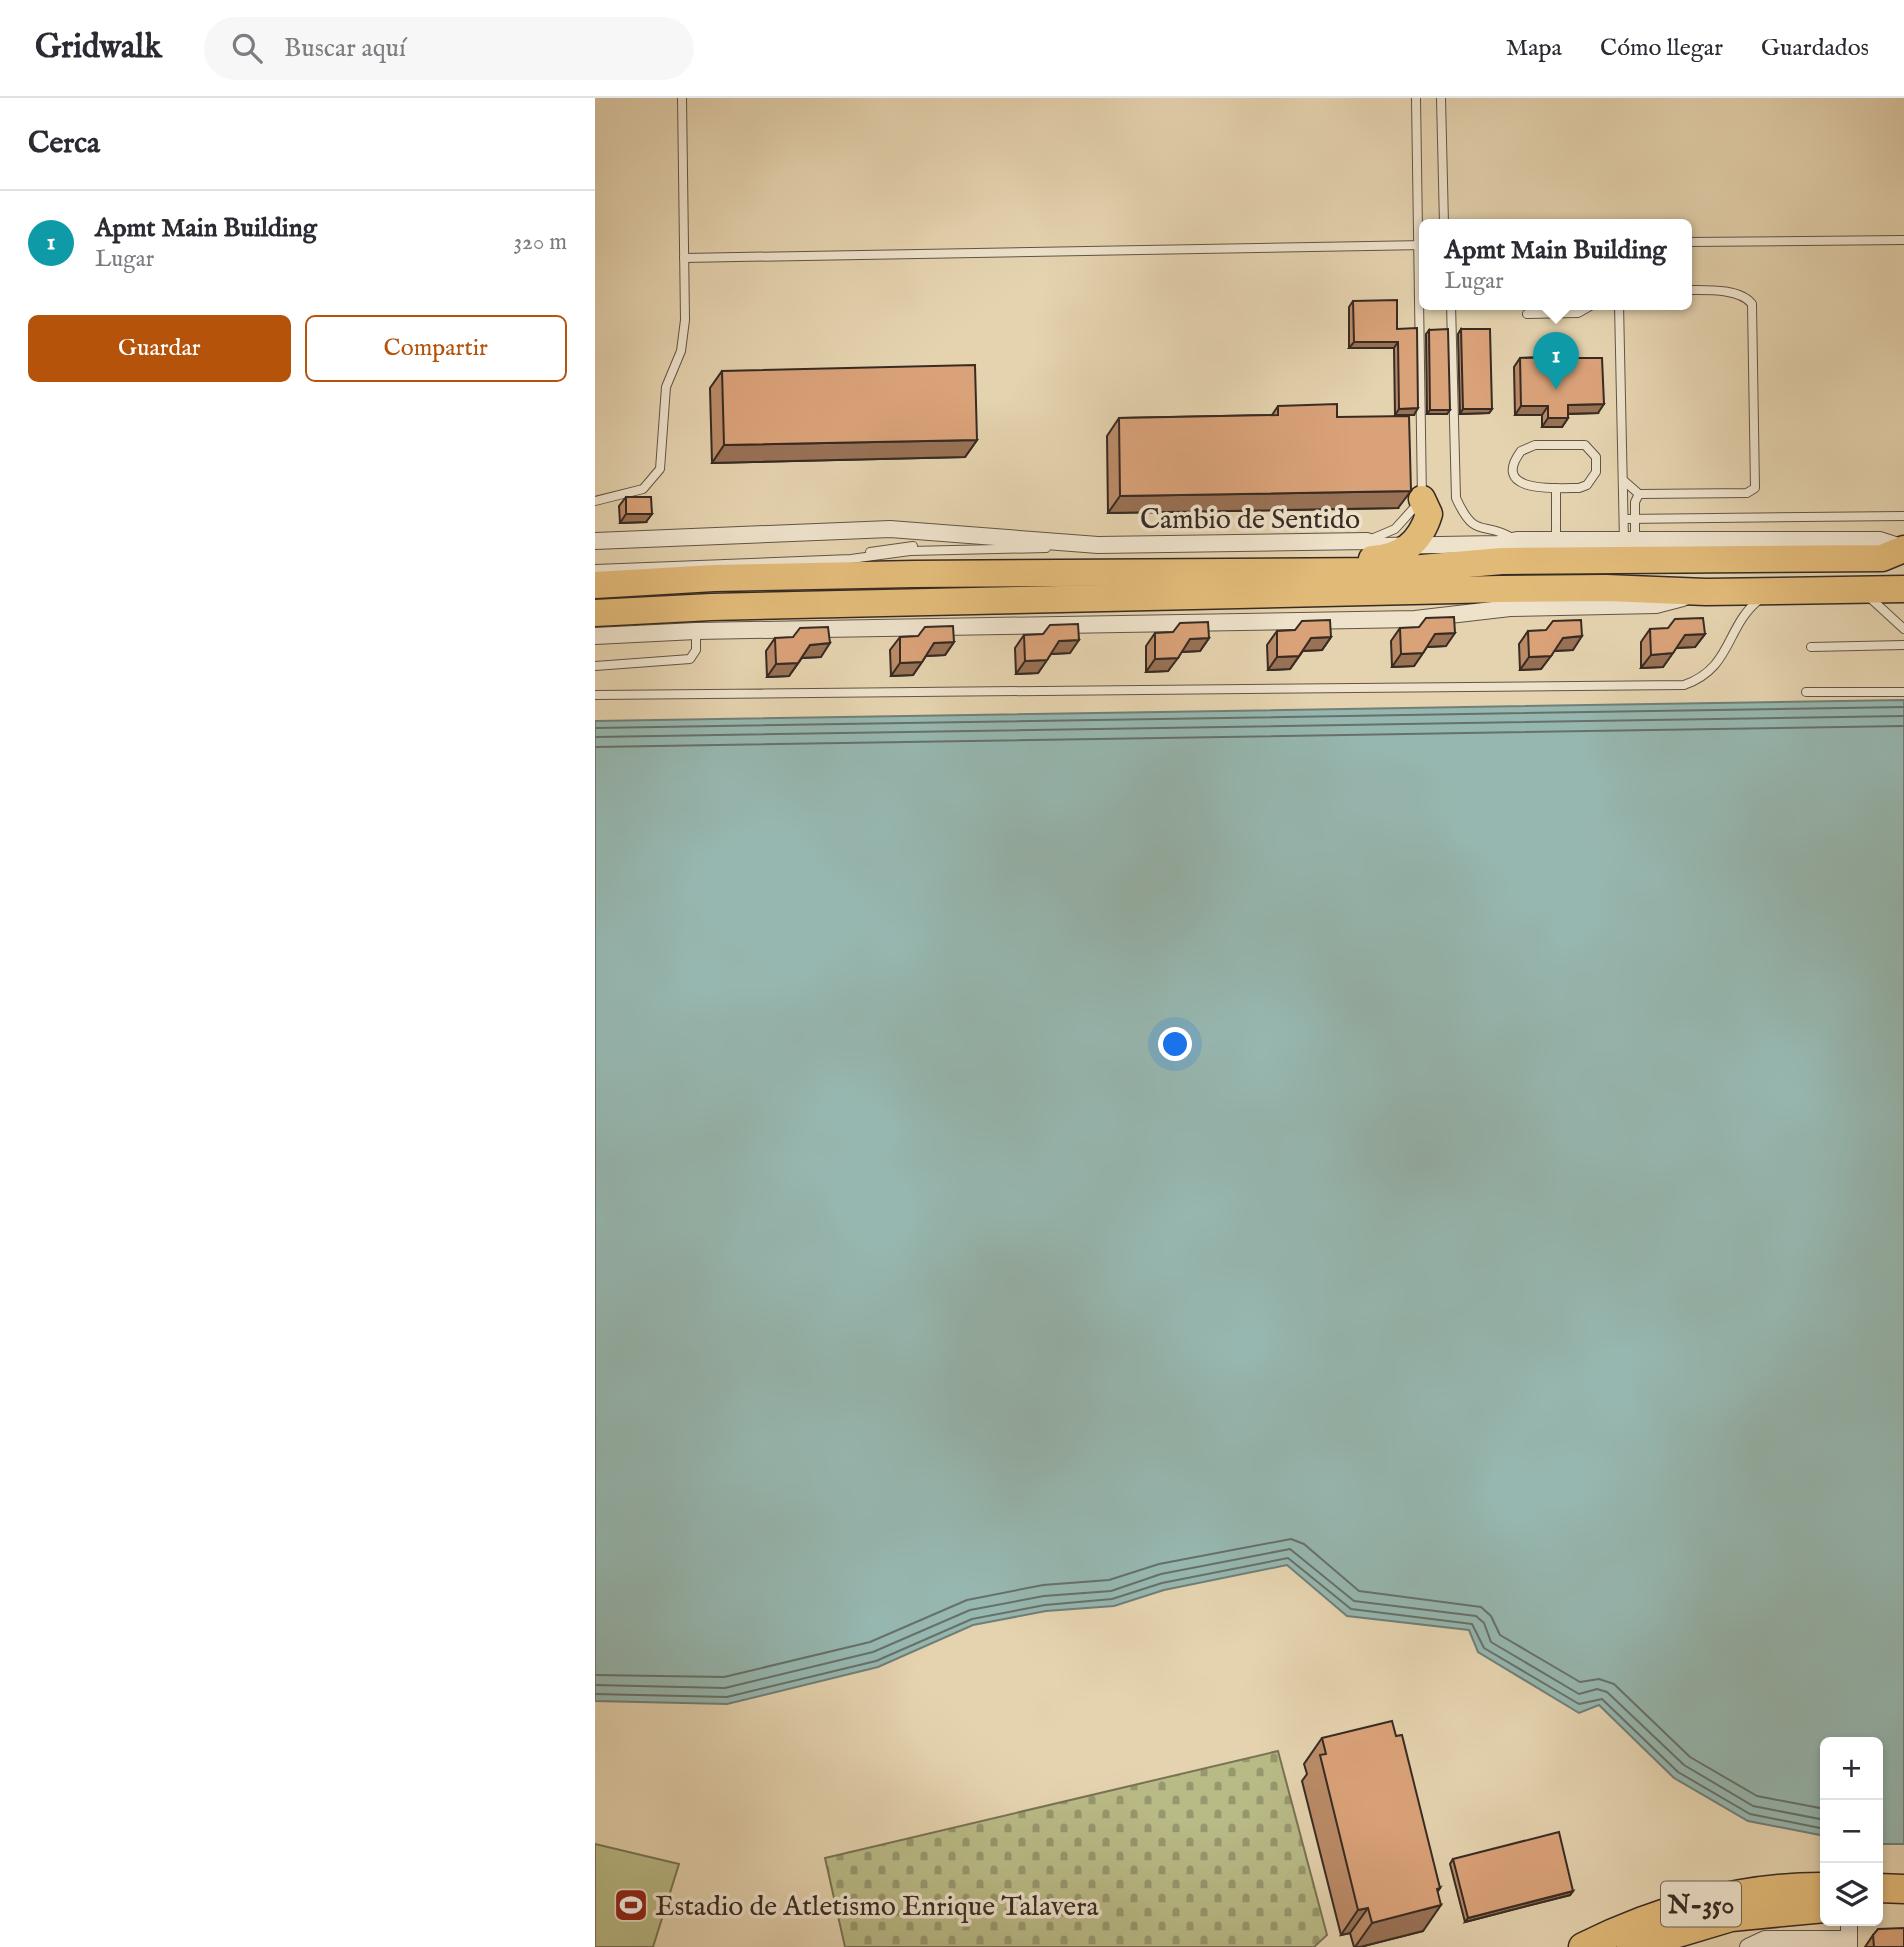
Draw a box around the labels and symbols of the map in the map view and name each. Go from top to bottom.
pin: 1 [1533,332,1579,390]
street label: Cambio de Sentido [1140,503,1360,538]
your location [1158,1027,1192,1061]
road number: N-350 [1661,1882,1741,1926]
sports icon: Estadio de Atletismo Enrique Talavera [612,1886,650,1924]
place label: Estadio de Atletismo Enrique Talavera [655,1890,1099,1925]

